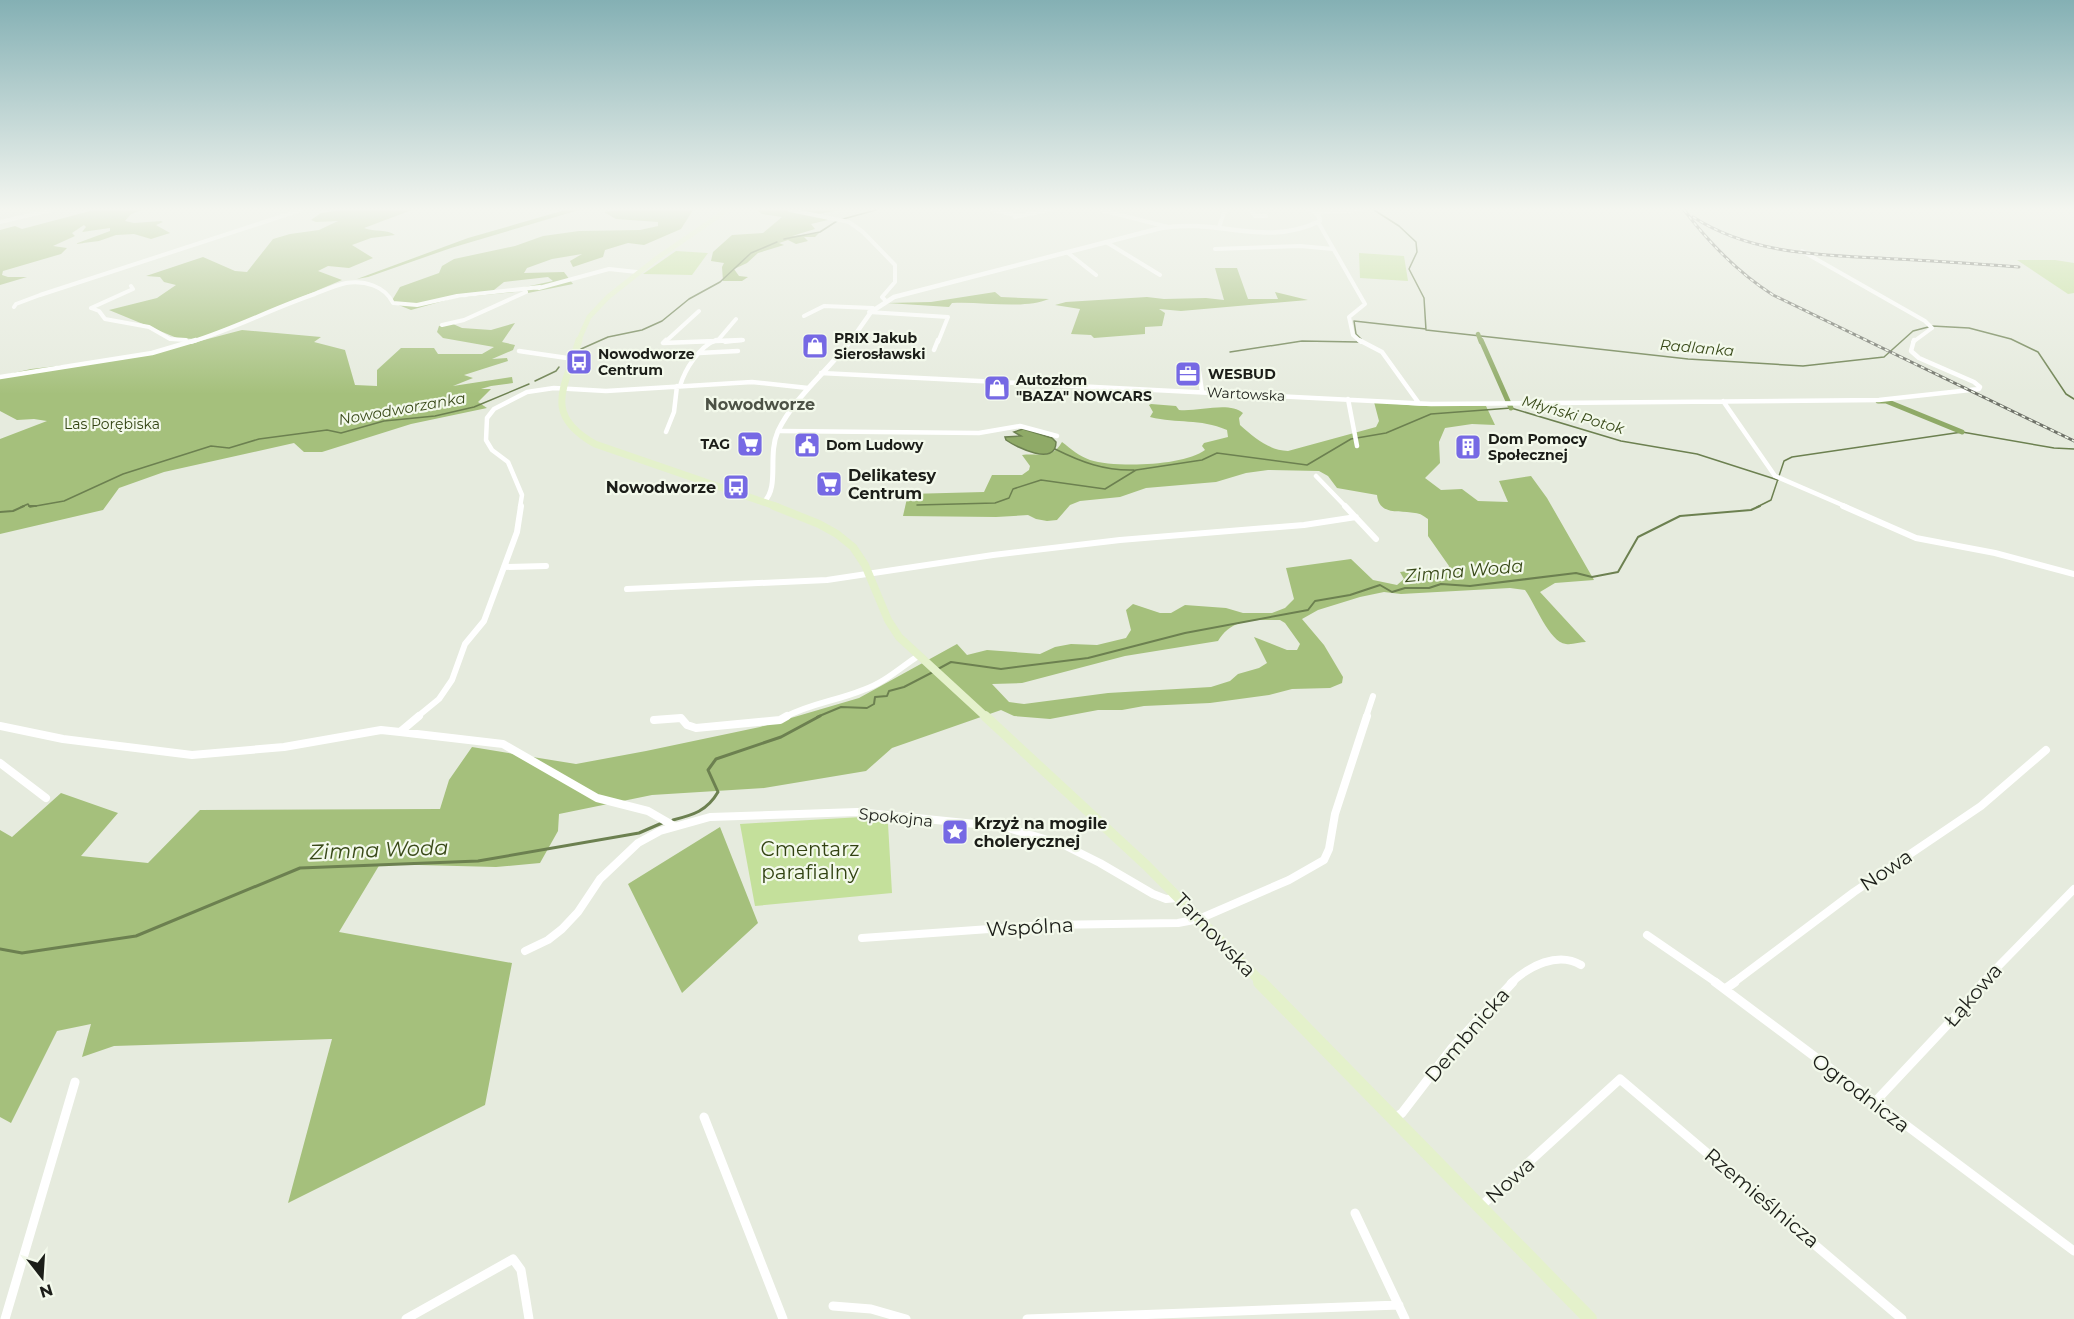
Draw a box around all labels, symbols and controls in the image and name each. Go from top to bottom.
place label: PRIX Jakub Sierosławski [834,329,925,363]
shop icon: PRIX Jakub Sierosławski [800,331,830,361]
water label: Radlanka [1659,335,1735,360]
place label: Nowodworze Centrum [598,345,695,379]
bus stop icon: Nowodworze Centrum [564,347,594,377]
office icon: WESBUD [1173,359,1203,389]
place label: WESBUD [1208,365,1276,383]
place label: Autozłom "BAZA" NOWCARS [1015,371,1152,405]
shop icon: Autozłom "BAZA" NOWCARS [982,373,1012,403]
street label: Wartowska [1206,383,1286,405]
water label: Nowodworzanka [337,388,467,429]
water label: Młyński Potok [1520,391,1627,438]
district label: Nowodworze [705,395,815,414]
park label: Las Porębiska [64,415,160,433]
supermarket icon: TAG [735,429,765,459]
public building icon: Dom Ludowy [792,430,822,460]
place label: Dom Pomocy Społecznej [1488,430,1588,464]
building icon: Dom Pomocy Społecznej [1453,432,1483,462]
place label: TAG [700,435,730,453]
place label: Dom Ludowy [826,436,924,454]
place label: Delikatesy Centrum [848,466,936,503]
supermarket icon: Delikatesy Centrum [814,469,844,499]
bus stop icon: Nowodworze [721,472,751,502]
place label: Nowodworze [606,478,716,497]
water label: Zimna Woda [1403,555,1524,587]
street label: Spokojna [858,804,934,831]
place label: Krzyż na mogile cholerycznej [974,814,1107,851]
place icon: Krzyż na mogile cholerycznej [940,817,970,847]
water label: Zimna Woda [308,835,449,864]
park label: Cmentarz parafialny [761,837,859,884]
street label: Nowa [1855,844,1917,896]
street label: Tarnowska [1169,888,1261,982]
street label: Wspólna [986,913,1074,941]
street label: Łąkowa [1939,958,2007,1032]
street label: Dembnicka [1420,983,1514,1087]
street label: Ogrodnicza [1807,1048,1915,1138]
street label: Rzemieślnicza [1700,1143,1824,1253]
street label: Nowa [1481,1152,1539,1208]
north arrow [12,1247,72,1307]
text: N [37,1280,55,1302]

